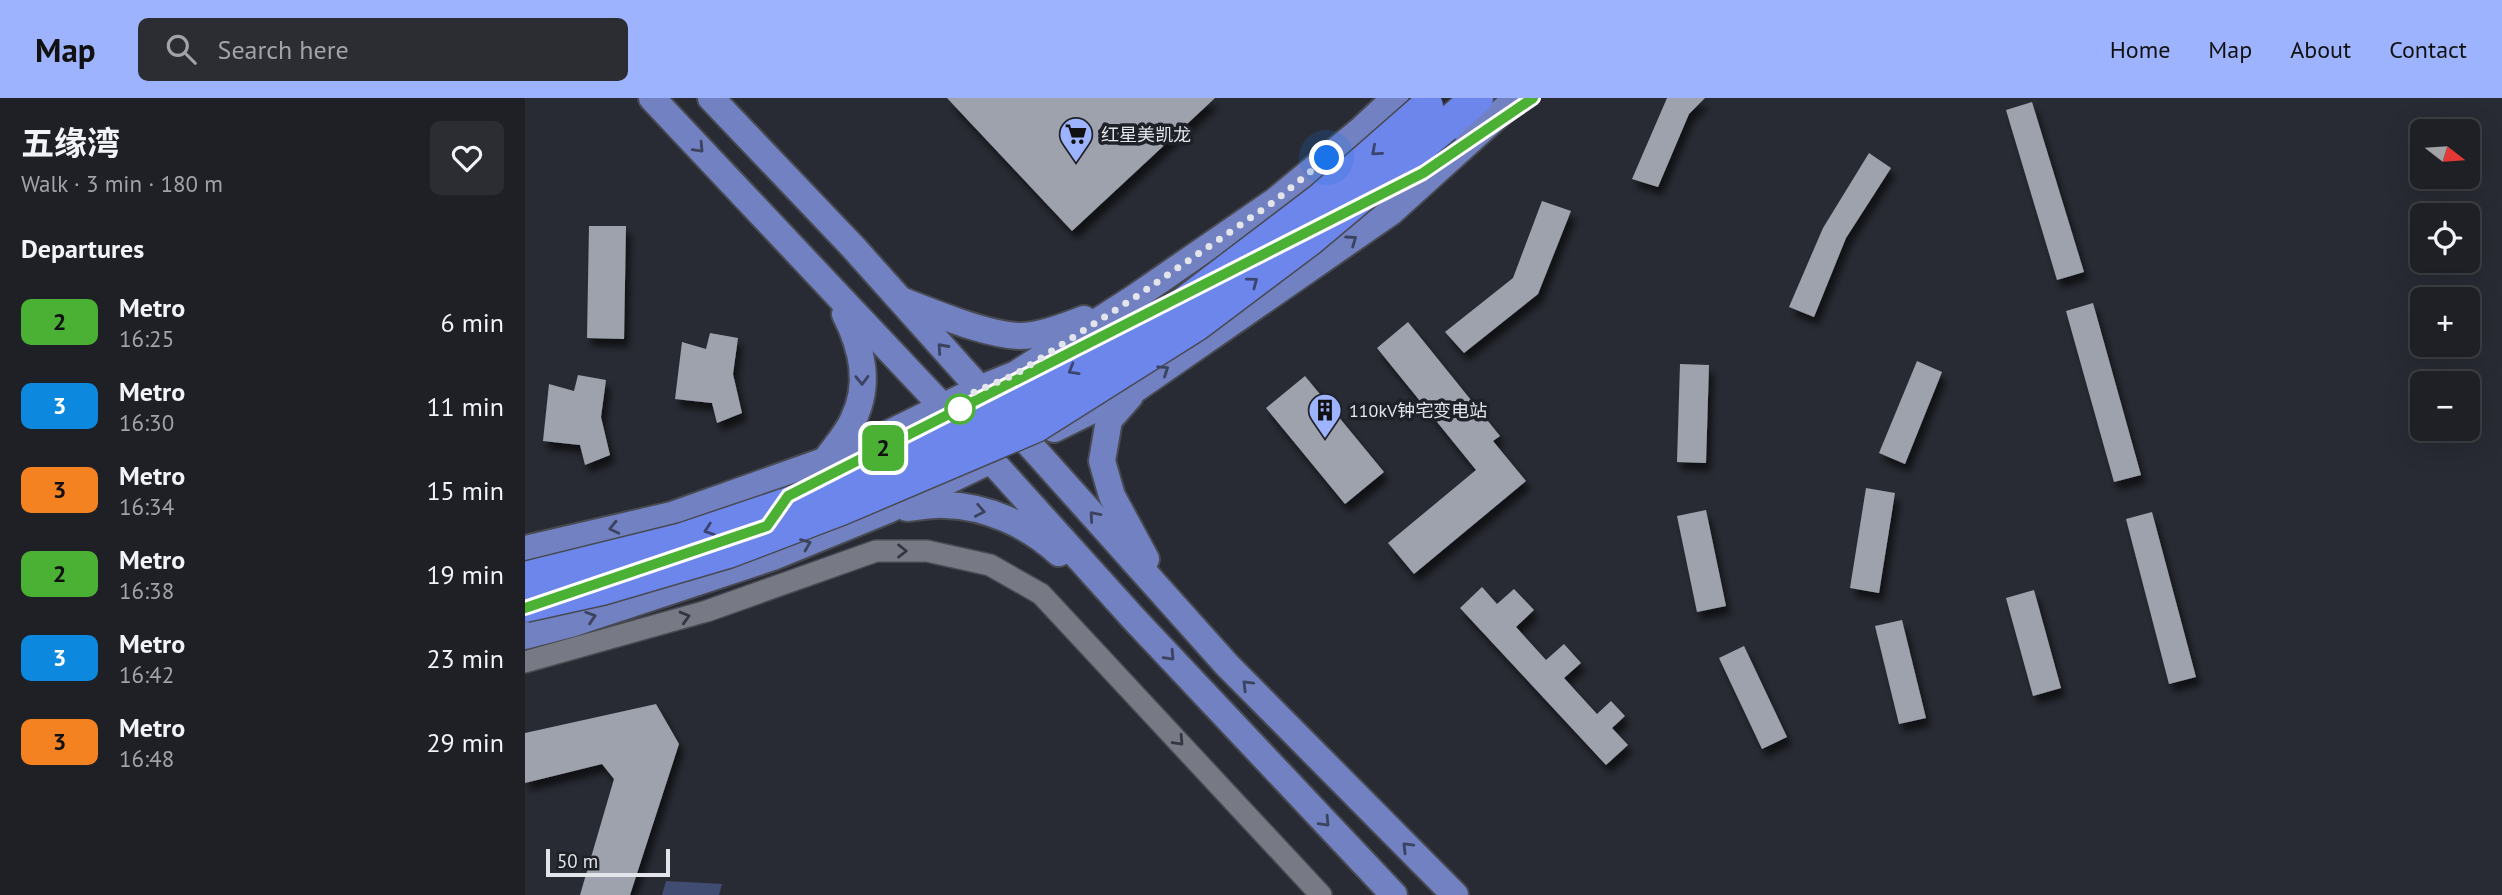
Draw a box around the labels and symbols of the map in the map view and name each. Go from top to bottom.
supermarket icon: 红星美凯龙 [1057,115,1095,164]
north arrow [2410,119,2480,189]
place label: 红星美凯龙 [1101,123,1191,146]
one-way arrow [691,140,703,153]
your location [1309,140,1344,175]
one-way arrow [1371,143,1384,155]
one-way arrow [1344,236,1357,248]
one-way arrow [1245,278,1258,291]
one-way arrow [938,343,950,356]
one-way arrow [1068,361,1081,374]
one-way arrow [1157,365,1170,378]
one-way arrow [855,375,870,386]
building icon: 110kV钟宅变电站 [1306,391,1344,440]
unlabelled marker [945,394,975,424]
place label: 110kV钟宅变电站 [1349,399,1487,422]
line badge: 2 [860,425,906,471]
one-way arrow [974,503,986,518]
one-way arrow [1090,512,1102,525]
one-way arrow [608,520,620,534]
one-way arrow [703,522,716,536]
one-way arrow [799,538,811,552]
one-way arrow [897,543,907,559]
one-way arrow [584,611,596,625]
one-way arrow [679,611,691,625]
one-way arrow [1161,648,1174,661]
one-way arrow [1243,680,1256,693]
one-way arrow [1170,733,1183,746]
one-way arrow [1317,814,1330,827]
one-way arrow [1403,842,1416,855]
scale bar [546,846,670,878]

